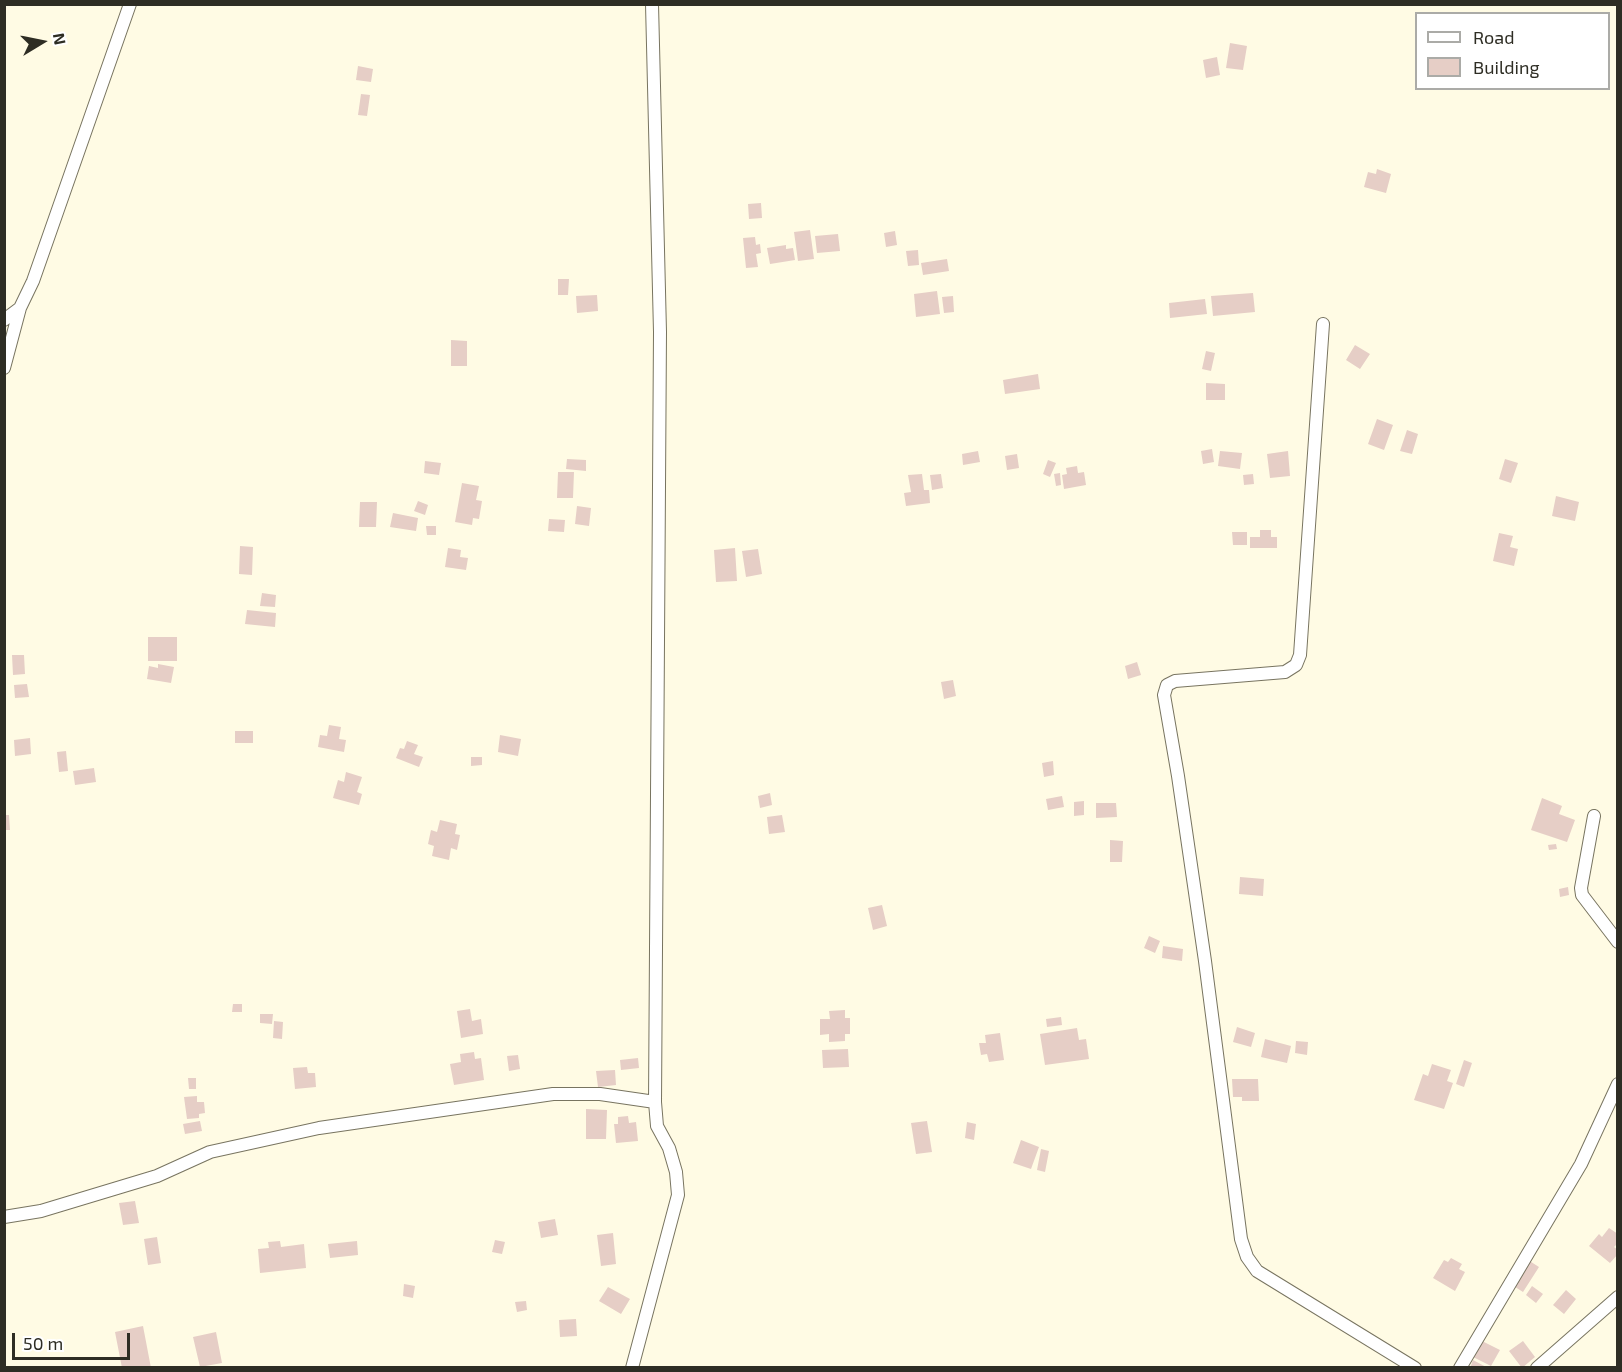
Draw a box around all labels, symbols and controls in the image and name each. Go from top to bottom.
north arrow [12,12,72,72]
legend [1415,12,1610,90]
text: Road [1473,26,1514,48]
text: N [50,31,71,46]
text: Building [1473,56,1540,78]
scale bar [15,1321,134,1359]
text: 50 m [23,1332,63,1354]

